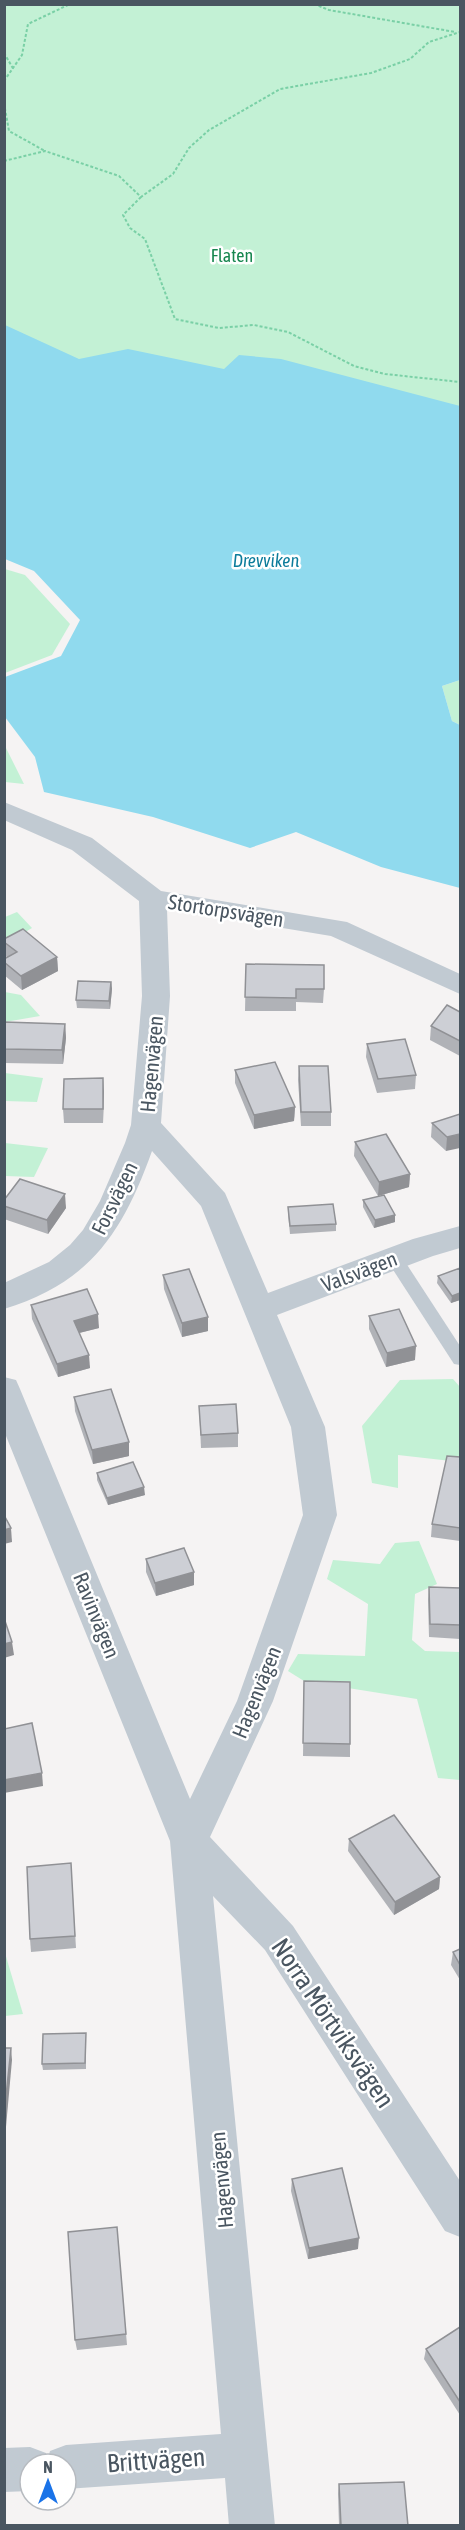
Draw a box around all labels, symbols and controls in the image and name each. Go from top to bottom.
park label: Flaten [211,245,253,266]
water label: Drevviken [233,550,299,571]
street label: Stortorpsvägen [167,889,285,931]
street label: Hagenvägen [135,1015,167,1113]
street label: Forsvägen [86,1158,142,1238]
street label: Valsvägen [318,1246,400,1296]
street label: Ravinvägen [69,1569,125,1661]
street label: Hagenvägen [227,1643,285,1741]
street label: Norra Mörtviksvägen [265,1933,401,2113]
street label: Hagenvägen [205,2131,237,2229]
street label: Brittvägen [106,2442,206,2478]
north arrow [18,2452,78,2512]
text: N [43,2458,53,2476]

